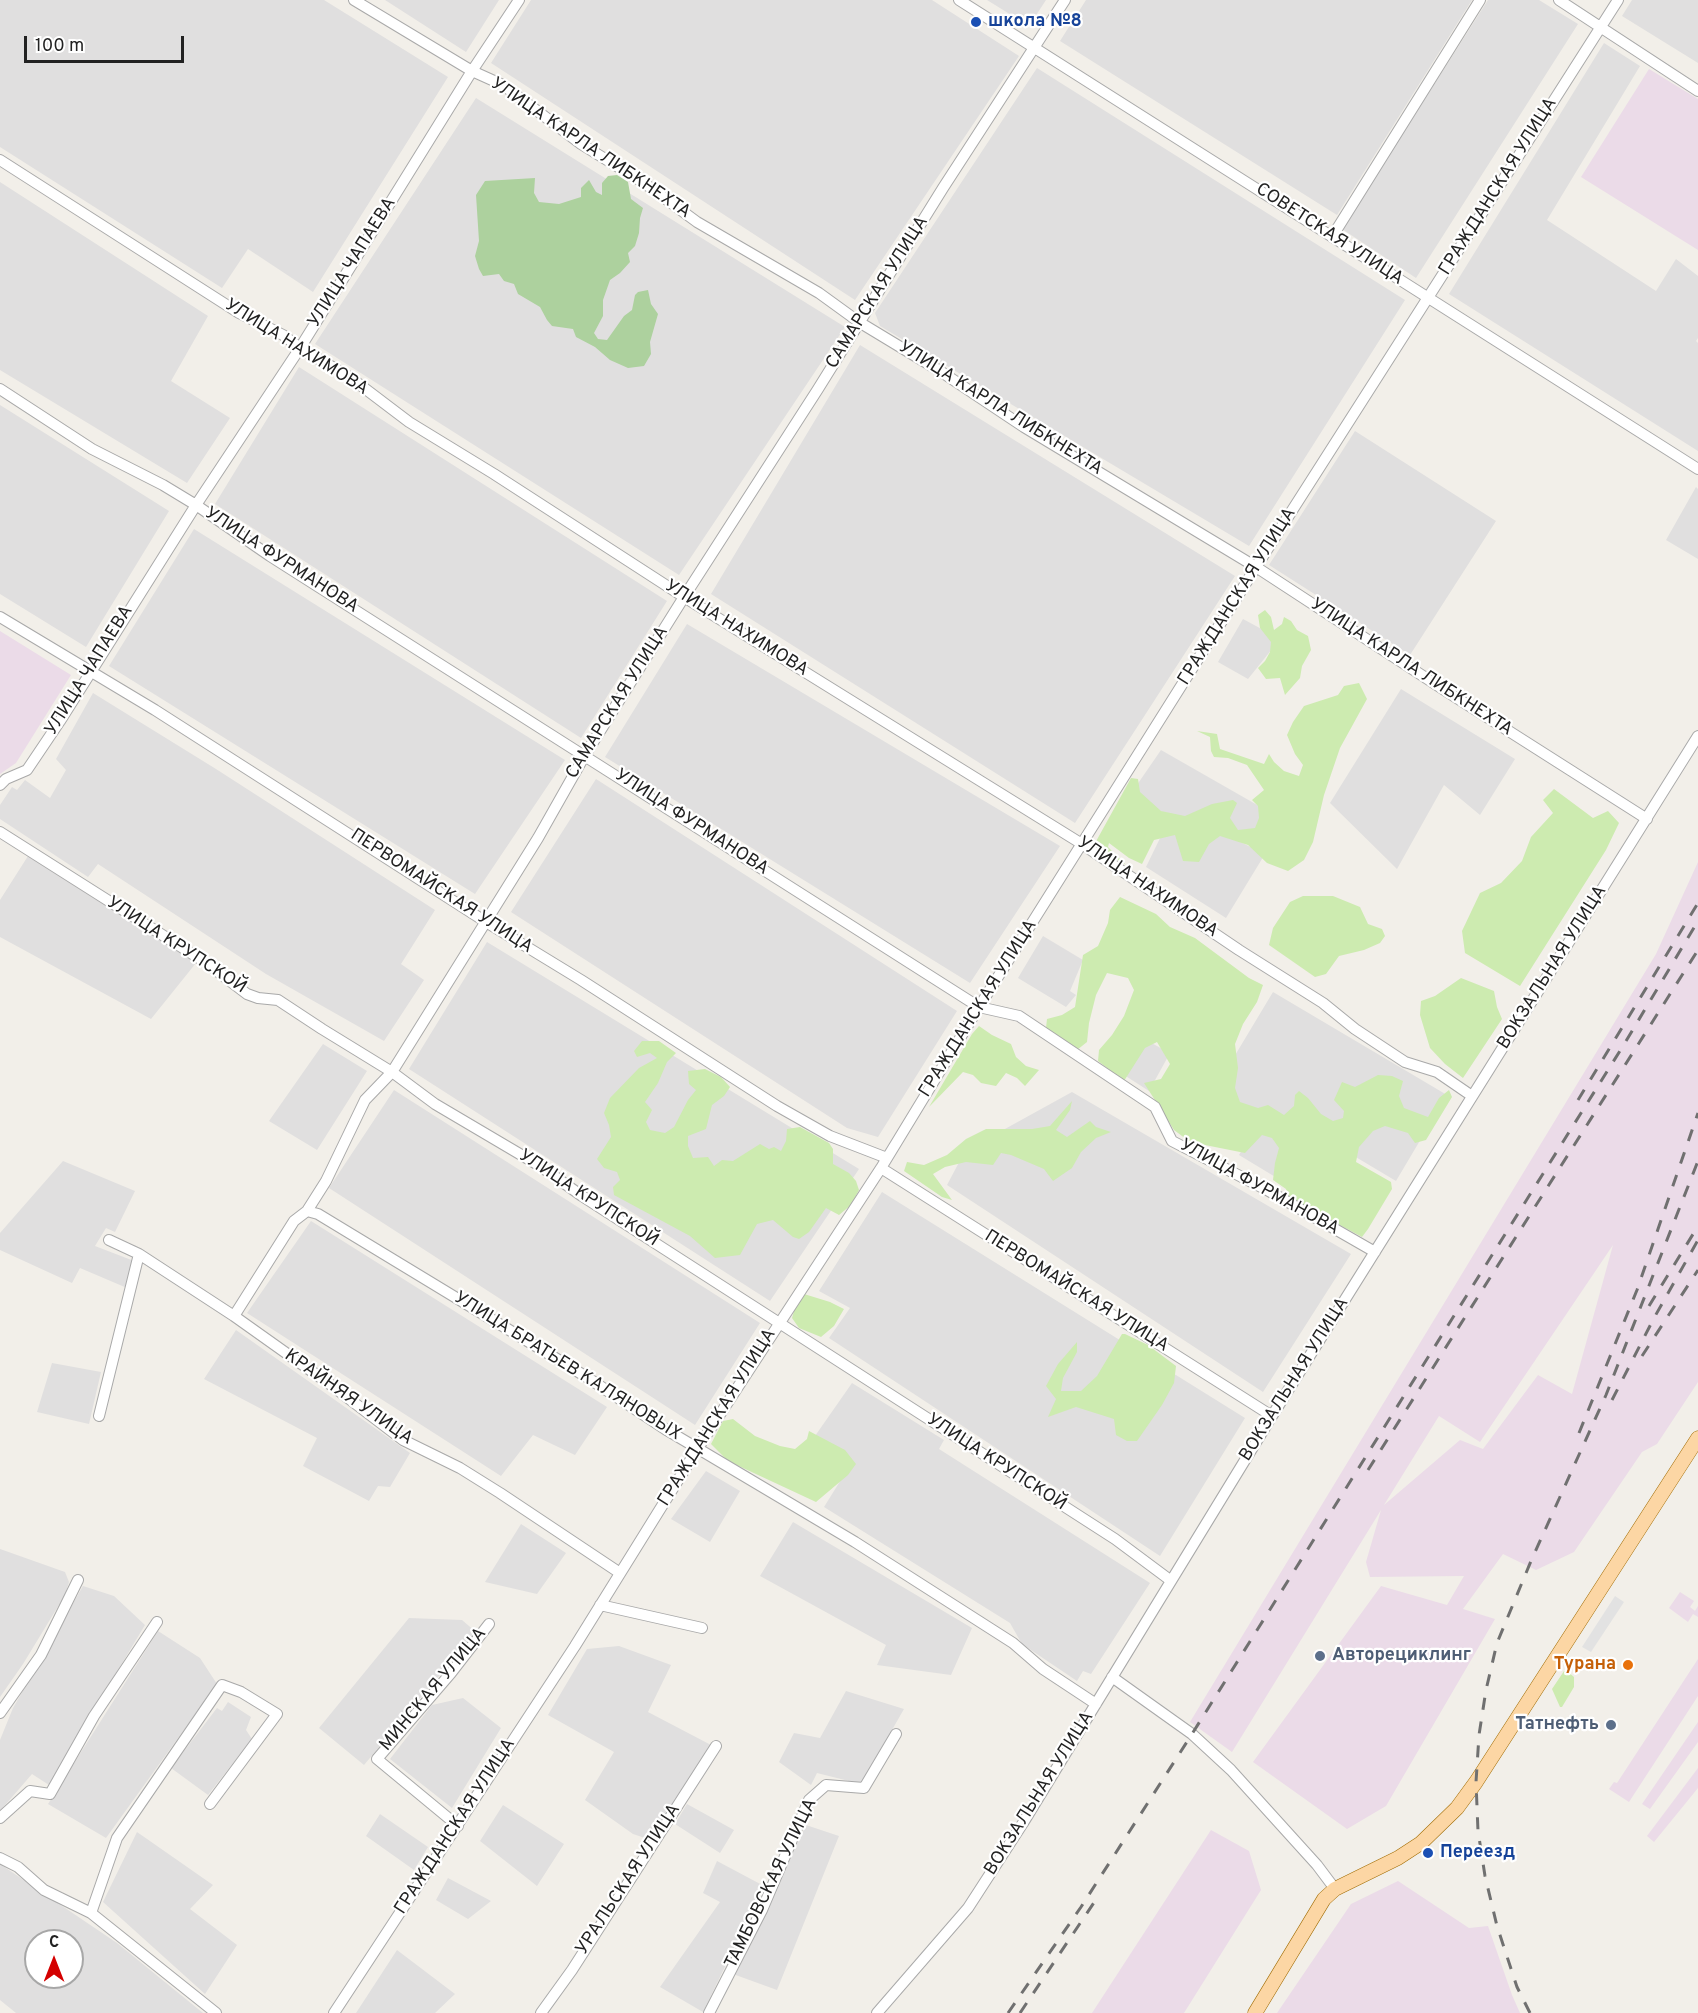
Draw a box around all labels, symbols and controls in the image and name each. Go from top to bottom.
place label: школа №8 [988,11,1082,33]
marker: школа №8 [969,15,983,29]
scale bar [27,24,188,62]
text: 100 m [35,35,84,58]
street label: УЛИЦА КАРЛА ЛИБКНЕХТА [486,74,694,224]
street label: ГРАЖДАНСКАЯ УЛИЦА [1435,94,1563,280]
street label: СОВЕТСКАЯ УЛИЦА [1251,179,1407,291]
street label: УЛИЦА ЧАПАЕВА [304,194,402,332]
street label: САМАРСКАЯ УЛИЦА [822,213,934,373]
street label: УЛИЦА НАХИМОВА [220,295,372,401]
street label: УЛИЦА КАРЛА ЛИБКНЕХТА [894,337,1106,481]
street label: УЛИЦА ФУРМАНОВА [200,503,362,619]
street label: ГРАЖДАНСКАЯ УЛИЦА [1174,504,1302,690]
street label: УЛИЦА НАХИМОВА [660,576,812,682]
street label: УЛИЦА КАРЛА ЛИБКНЕХТА [1306,594,1516,742]
street label: УЛИЦА ЧАПАЕВА [41,602,139,740]
street label: САМАРСКАЯ УЛИЦА [562,623,674,783]
street label: УЛИЦА ФУРМАНОВА [610,765,772,881]
street label: ПЕРВОМАЙСКАЯ УЛИЦА [346,825,536,959]
street label: УЛИЦА НАХИМОВА [1072,833,1222,943]
street label: ВОКЗАЛЬНАЯ УЛИЦА [1494,882,1612,1054]
street label: УЛИЦА КРУПСКОЙ [102,893,250,999]
street label: ГРАЖДАНСКАЯ УЛИЦА [915,916,1043,1102]
street label: УЛИЦА ФУРМАНОВА [1175,1135,1343,1241]
street label: УЛИЦА КРУПСКОЙ [514,1146,662,1252]
street label: ПЕРВОМАЙСКАЯ УЛИЦА [980,1226,1172,1358]
street label: УЛИЦА БРАТЬЕВ КАЛЯНОВЫХ [449,1288,685,1446]
street label: ВОКЗАЛЬНАЯ УЛИЦА [1236,1294,1354,1466]
street label: ГРАЖДАНСКАЯ УЛИЦА [654,1325,782,1511]
street label: КРАЙНЯЯ УЛИЦА [280,1346,416,1450]
street label: УЛИЦА КРУПСКОЙ [922,1410,1070,1516]
street label: МИНСКАЯ УЛИЦА [376,1624,492,1756]
place label: Авторециклинг [1332,1645,1471,1667]
marker: Авторециклинг [1313,1649,1327,1663]
place label: Турана [1554,1654,1616,1676]
marker: Турана [1621,1658,1635,1672]
street label: ВОКЗАЛЬНАЯ УЛИЦА [981,1708,1099,1880]
place label: Татнефть [1515,1714,1599,1736]
marker: Татнефть [1604,1718,1618,1732]
street label: ГРАЖДАНСКАЯ УЛИЦА [391,1735,521,1919]
street label: ТАМБОВСКАЯ УЛИЦА [721,1796,823,1972]
street label: УРАЛЬСКАЯ УЛИЦА [572,1800,686,1960]
place label: Переезд [1440,1842,1515,1864]
marker: Переезд [1421,1846,1435,1860]
north arrow [24,1929,84,1989]
text: С [49,1933,59,1953]

